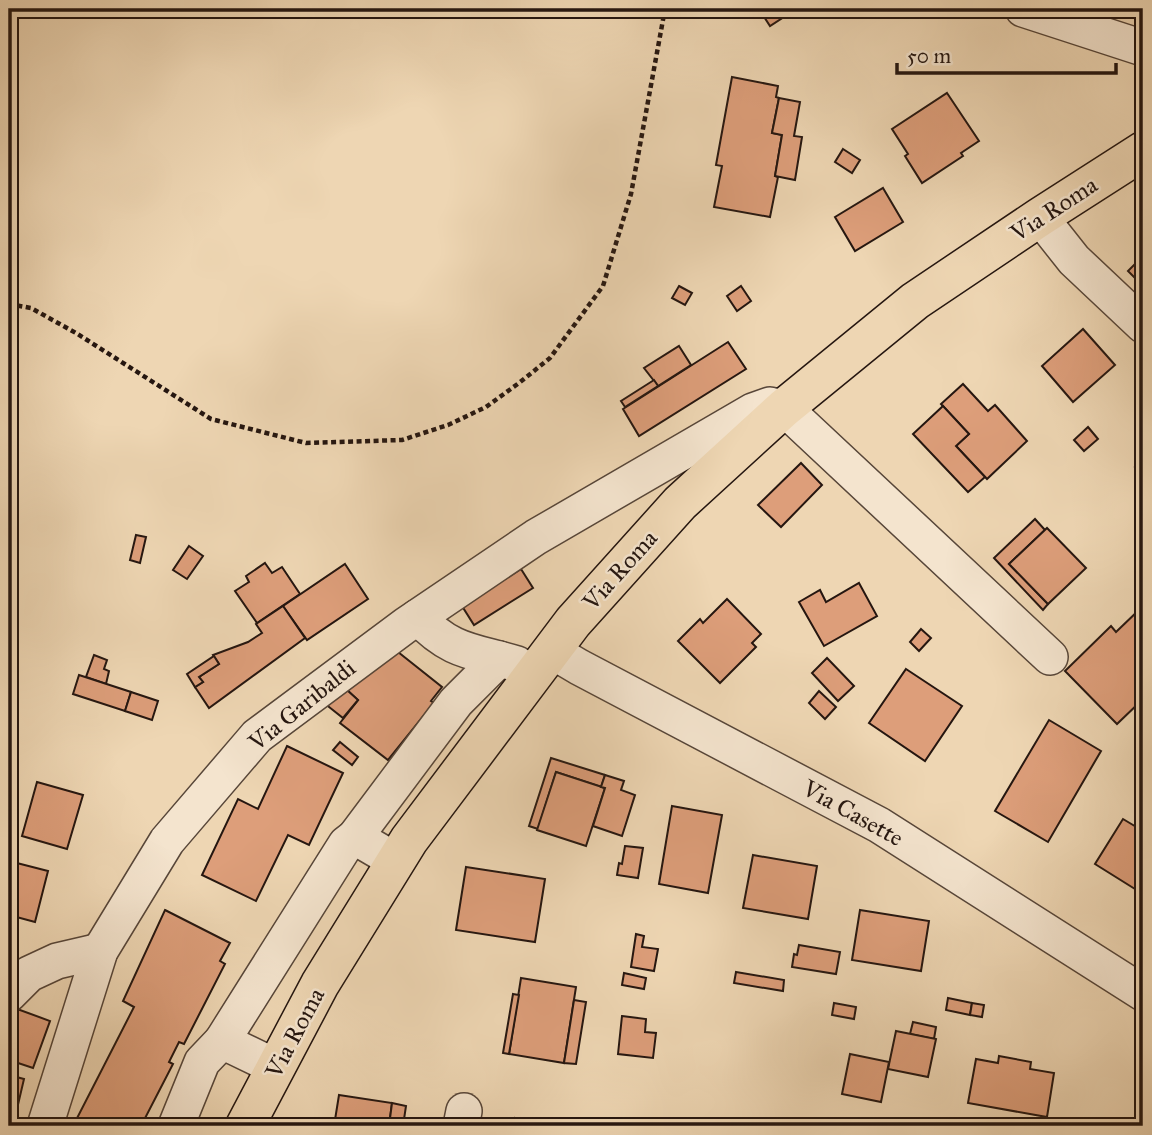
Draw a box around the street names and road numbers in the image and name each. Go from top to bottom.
street label: Via Roma [1004,169,1104,249]
street label: Via Roma [575,523,664,617]
street label: Via Garibaldi [242,653,362,758]
street label: Via Casette [796,773,909,853]
street label: Via Roma [258,982,332,1084]

